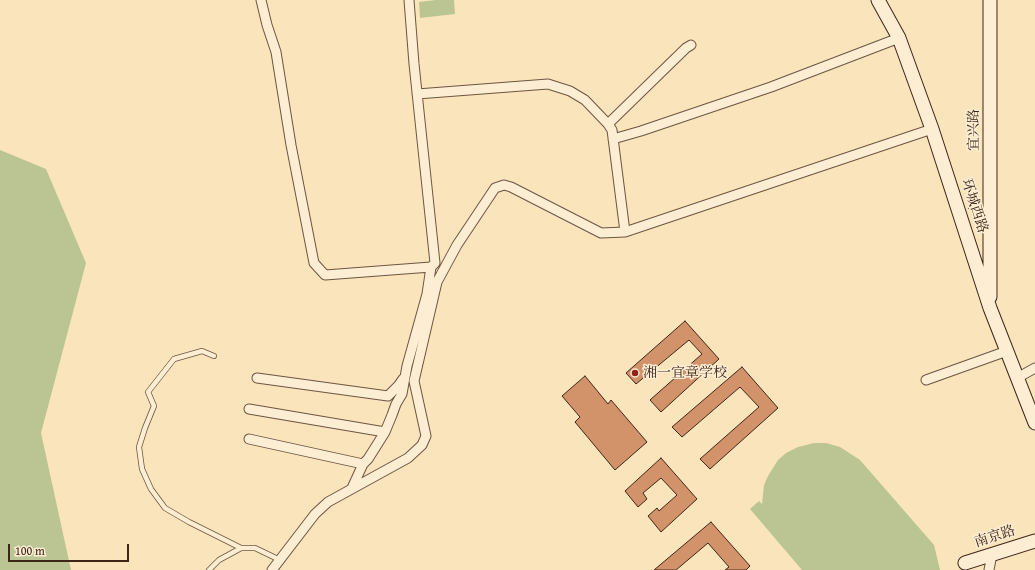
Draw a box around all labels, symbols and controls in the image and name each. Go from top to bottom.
street label: 宜兴路 [966,109,982,151]
street label: 环城西路 [957,177,991,235]
place label: 湘一宜章学校 [643,365,727,381]
marker: 湘一宜章学校 [630,368,640,378]
street label: 南京路 [972,523,1018,551]
scale bar [10,536,131,562]
text: 100 m [15,542,45,559]

